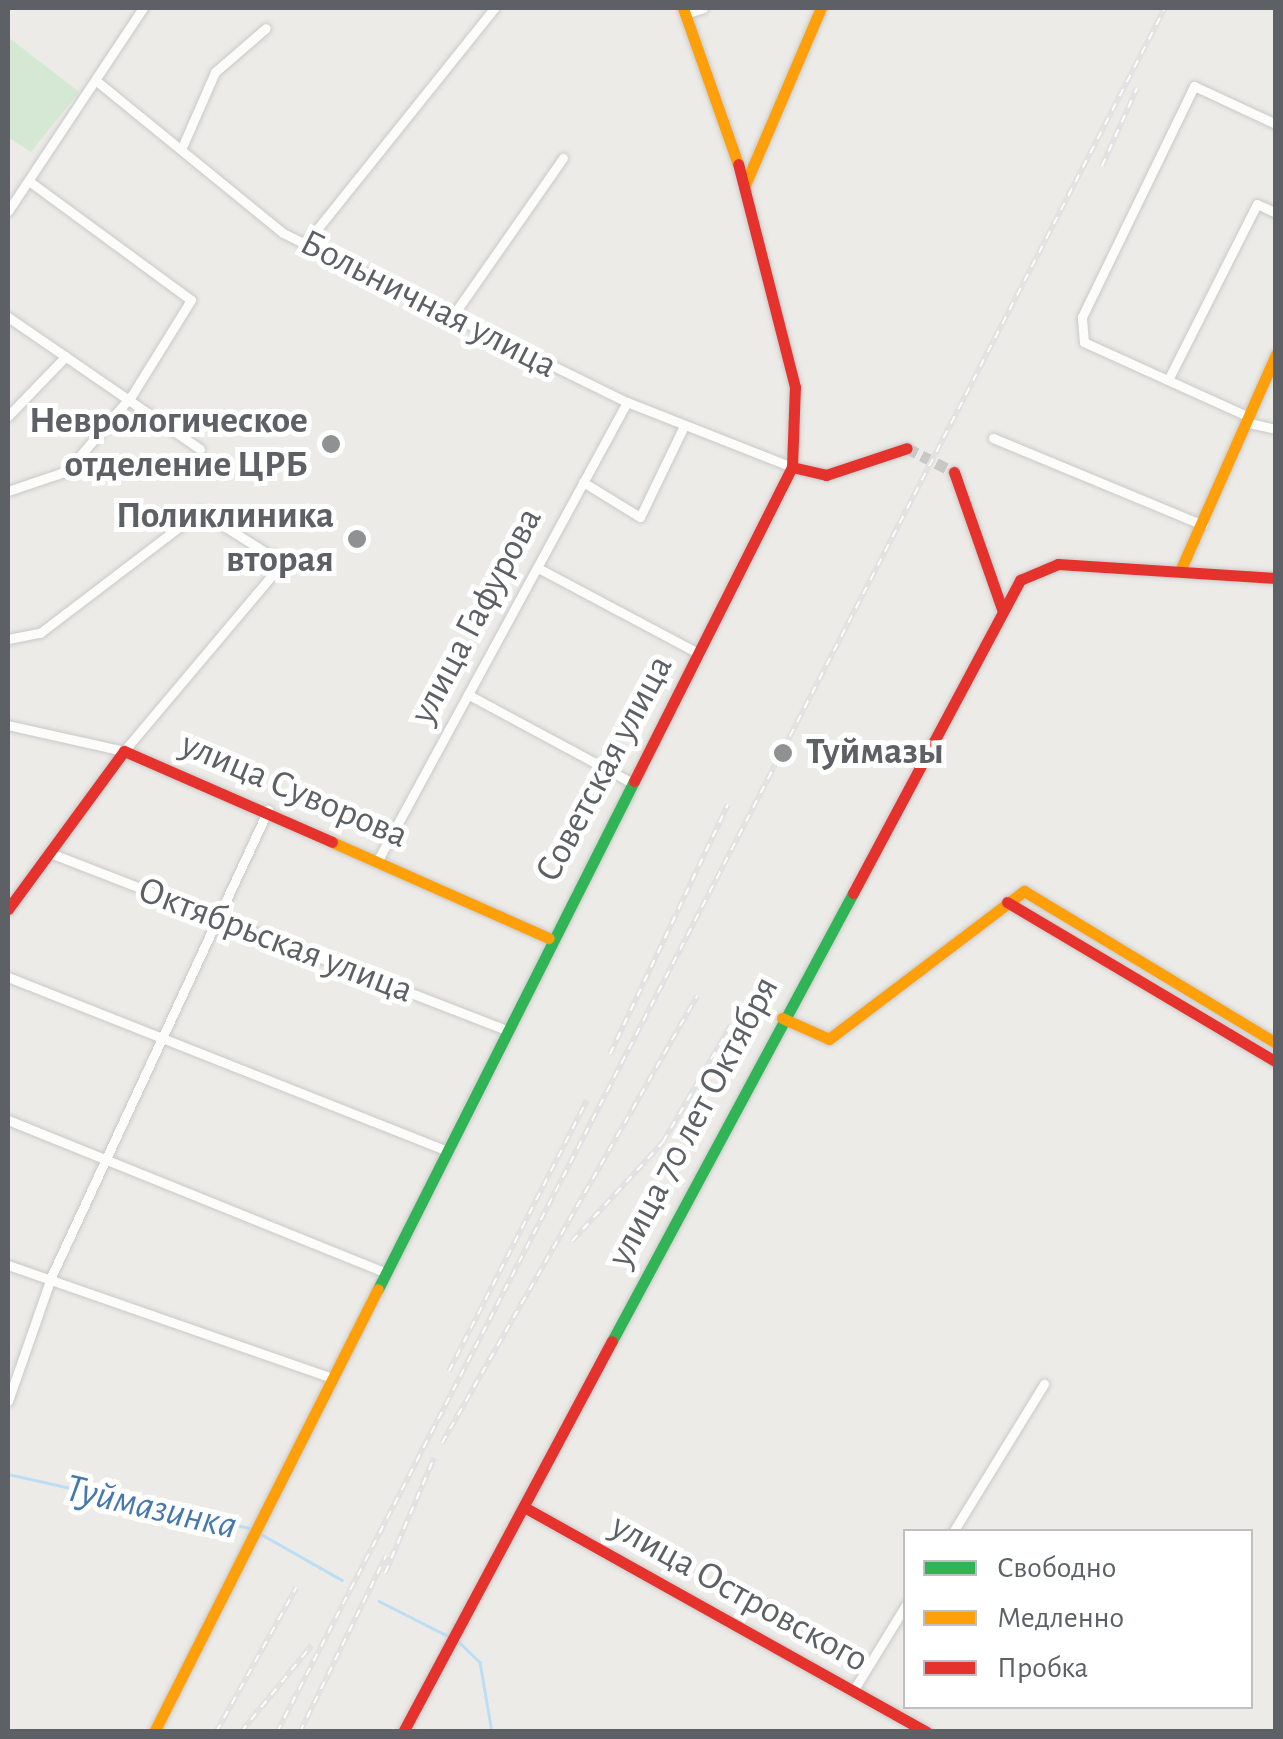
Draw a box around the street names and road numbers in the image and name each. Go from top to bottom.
street label: Больничная улица [292,221,564,389]
street label: улица Гафурова [401,500,553,732]
street label: Советская улица [526,648,684,890]
street label: улица Суворова [174,723,414,859]
street label: Октябрьская улица [131,868,419,1014]
street label: улица 70 лет Октября [598,969,790,1275]
street label: улица Островского [602,1505,876,1683]

